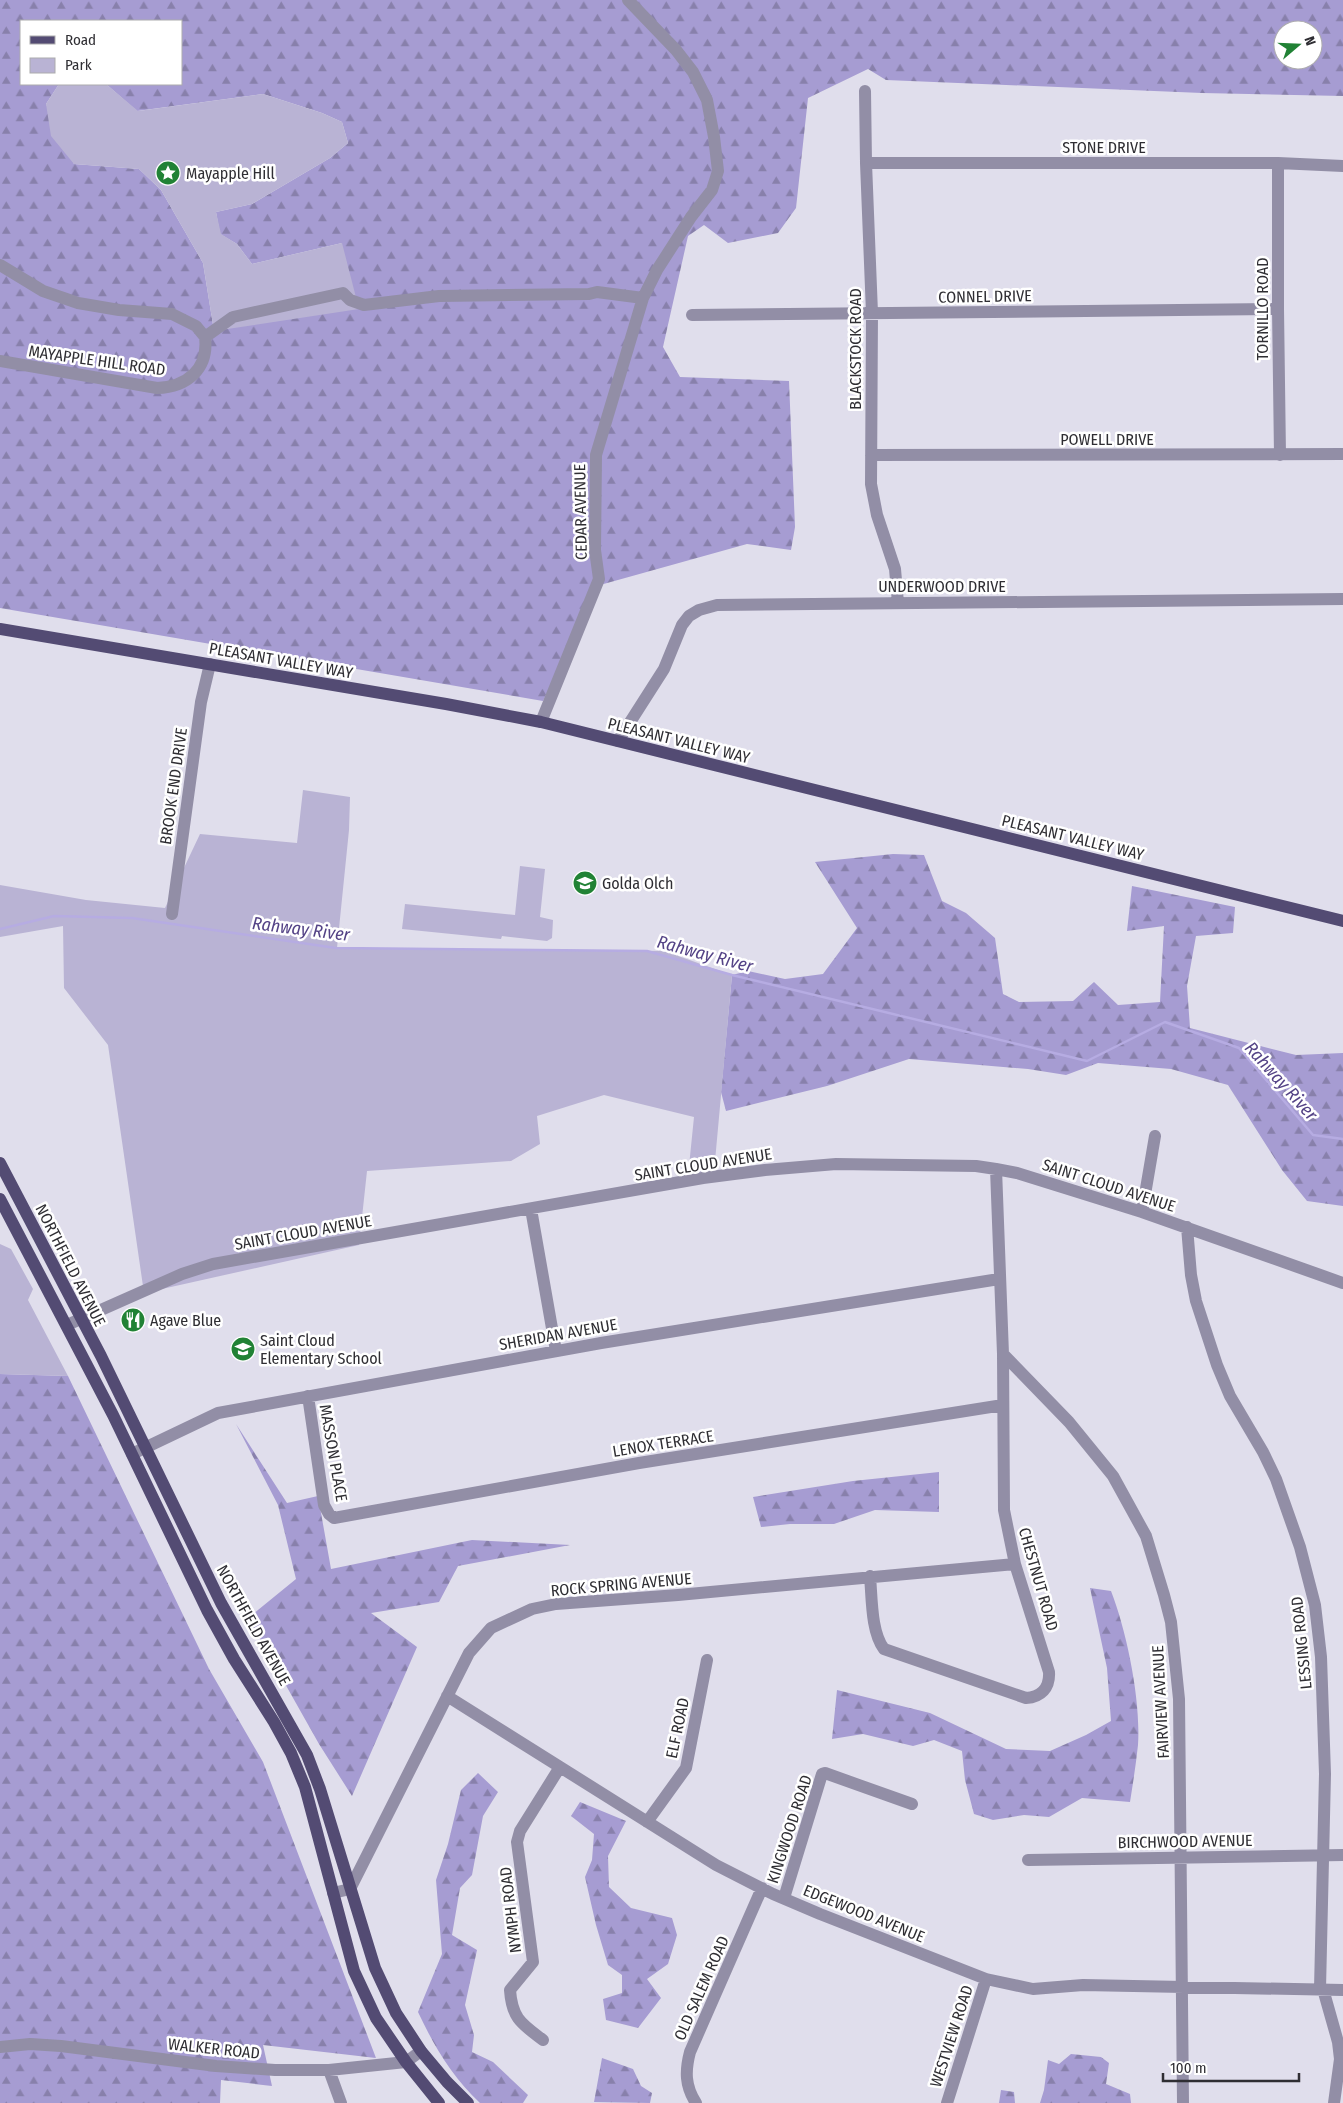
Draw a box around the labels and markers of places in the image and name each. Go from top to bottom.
place icon: Mayapple Hill [155,160,181,186]
place label: Mayapple Hill [186,164,275,183]
school or university icon: Golda Olch [572,870,598,896]
place label: Golda Olch [602,874,673,893]
restaurant icon: Agave Blue [120,1307,146,1333]
place label: Agave Blue [150,1311,221,1330]
place label: Saint Cloud Elementary School [260,1331,382,1368]
school or university icon: Saint Cloud Elementary School [230,1336,256,1362]

